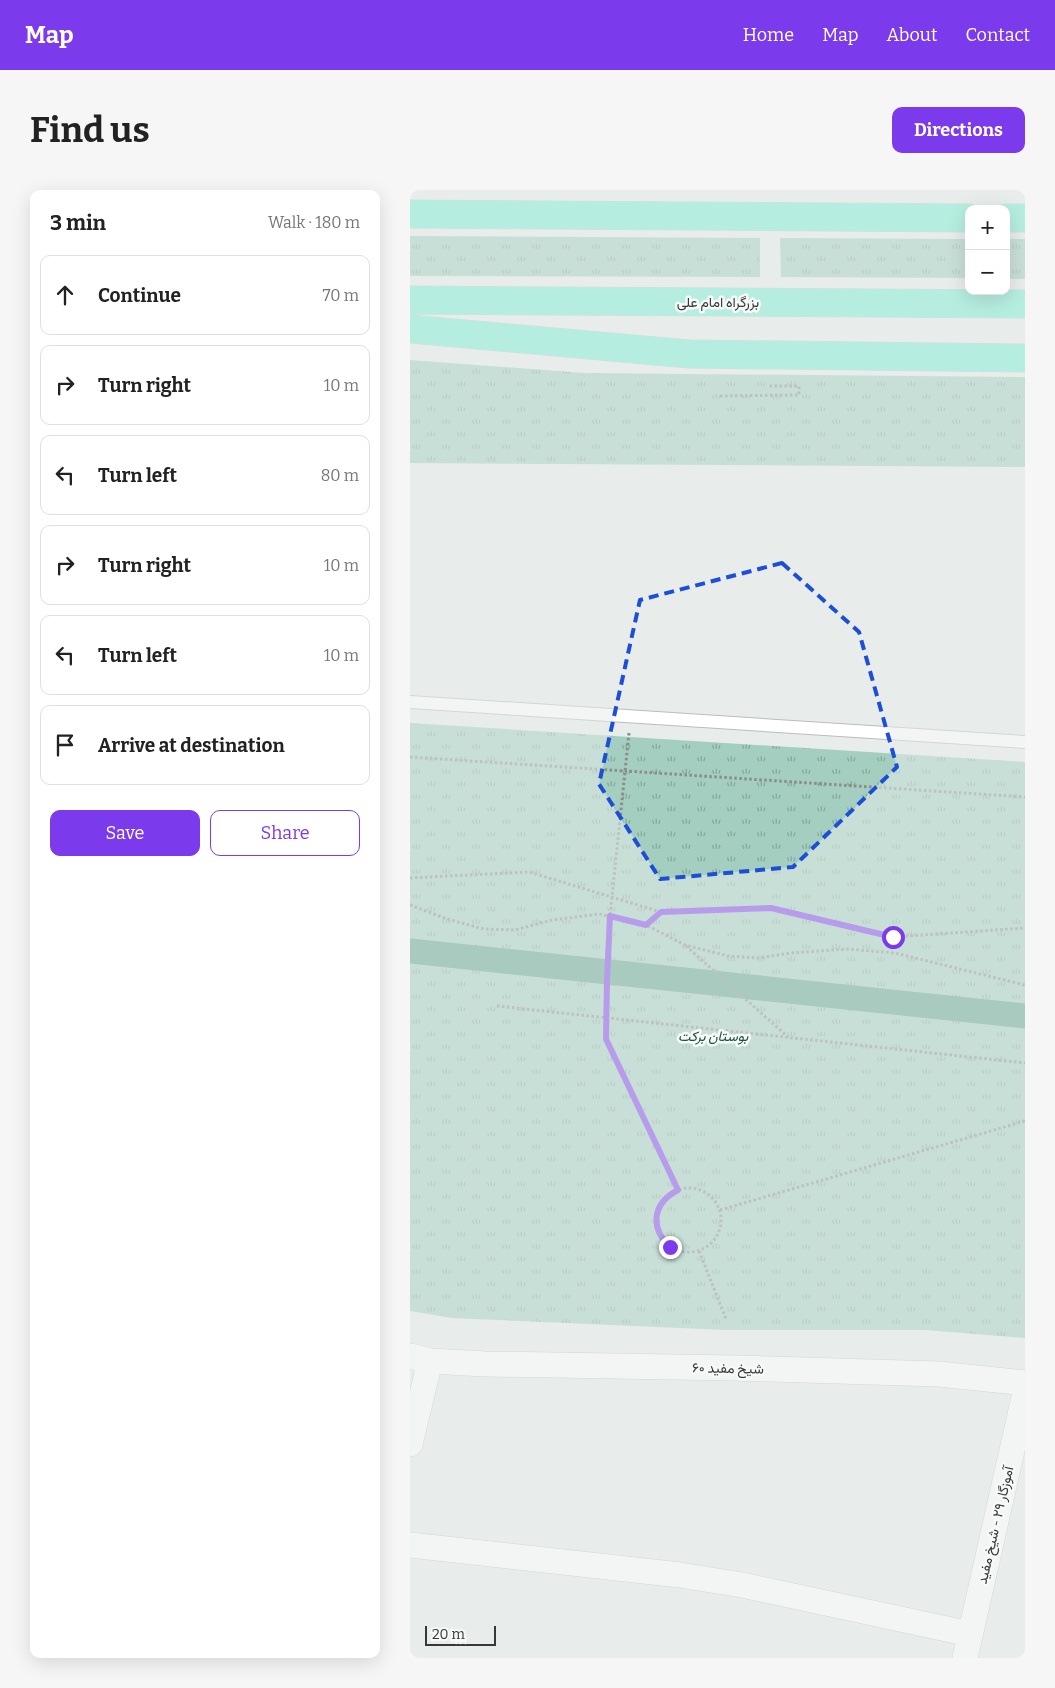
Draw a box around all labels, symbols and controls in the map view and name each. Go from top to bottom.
text: Map [25,21,74,49]
text: Home [743,24,794,46]
text: Map [822,24,858,46]
text: About [886,24,937,46]
text: Contact [965,24,1030,46]
button: Directions [892,107,1025,153]
text: Find us [30,109,150,151]
map controls [965,205,1010,295]
button: + [965,205,1010,250]
text: 3 min [50,210,106,236]
text: Walk · 180 m [268,213,360,232]
button: − [965,250,1010,295]
icon: ahead [51,281,79,309]
text: Continue [98,284,181,307]
text: 70 m [323,286,359,305]
street label: بزرگراه امام علی [677,294,759,311]
icon: right [51,371,79,399]
text: Turn right [98,374,191,397]
text: 10 m [324,376,359,395]
icon: left [51,461,79,489]
text: Turn left [98,464,177,487]
text: 80 m [321,466,359,485]
icon: right [51,551,79,579]
text: Turn right [98,554,191,577]
text: 10 m [324,556,359,575]
icon: left [51,641,79,669]
text: Turn left [98,644,177,667]
text: 10 m [324,646,359,665]
icon: arrive [51,731,79,759]
text: Arrive at destination [98,734,285,757]
button: Save [50,810,200,856]
button: Share [210,810,360,856]
route start [882,926,905,949]
park label: بوستان برکت [678,1028,749,1045]
route end [659,1236,682,1259]
street label: شیخ مفید ۶۰ [692,1359,764,1380]
street label: آموزگار ۲۹ - شیخ مفید [974,1463,1020,1586]
scale bar [425,1623,496,1646]
text: 20 m [432,1626,465,1643]

